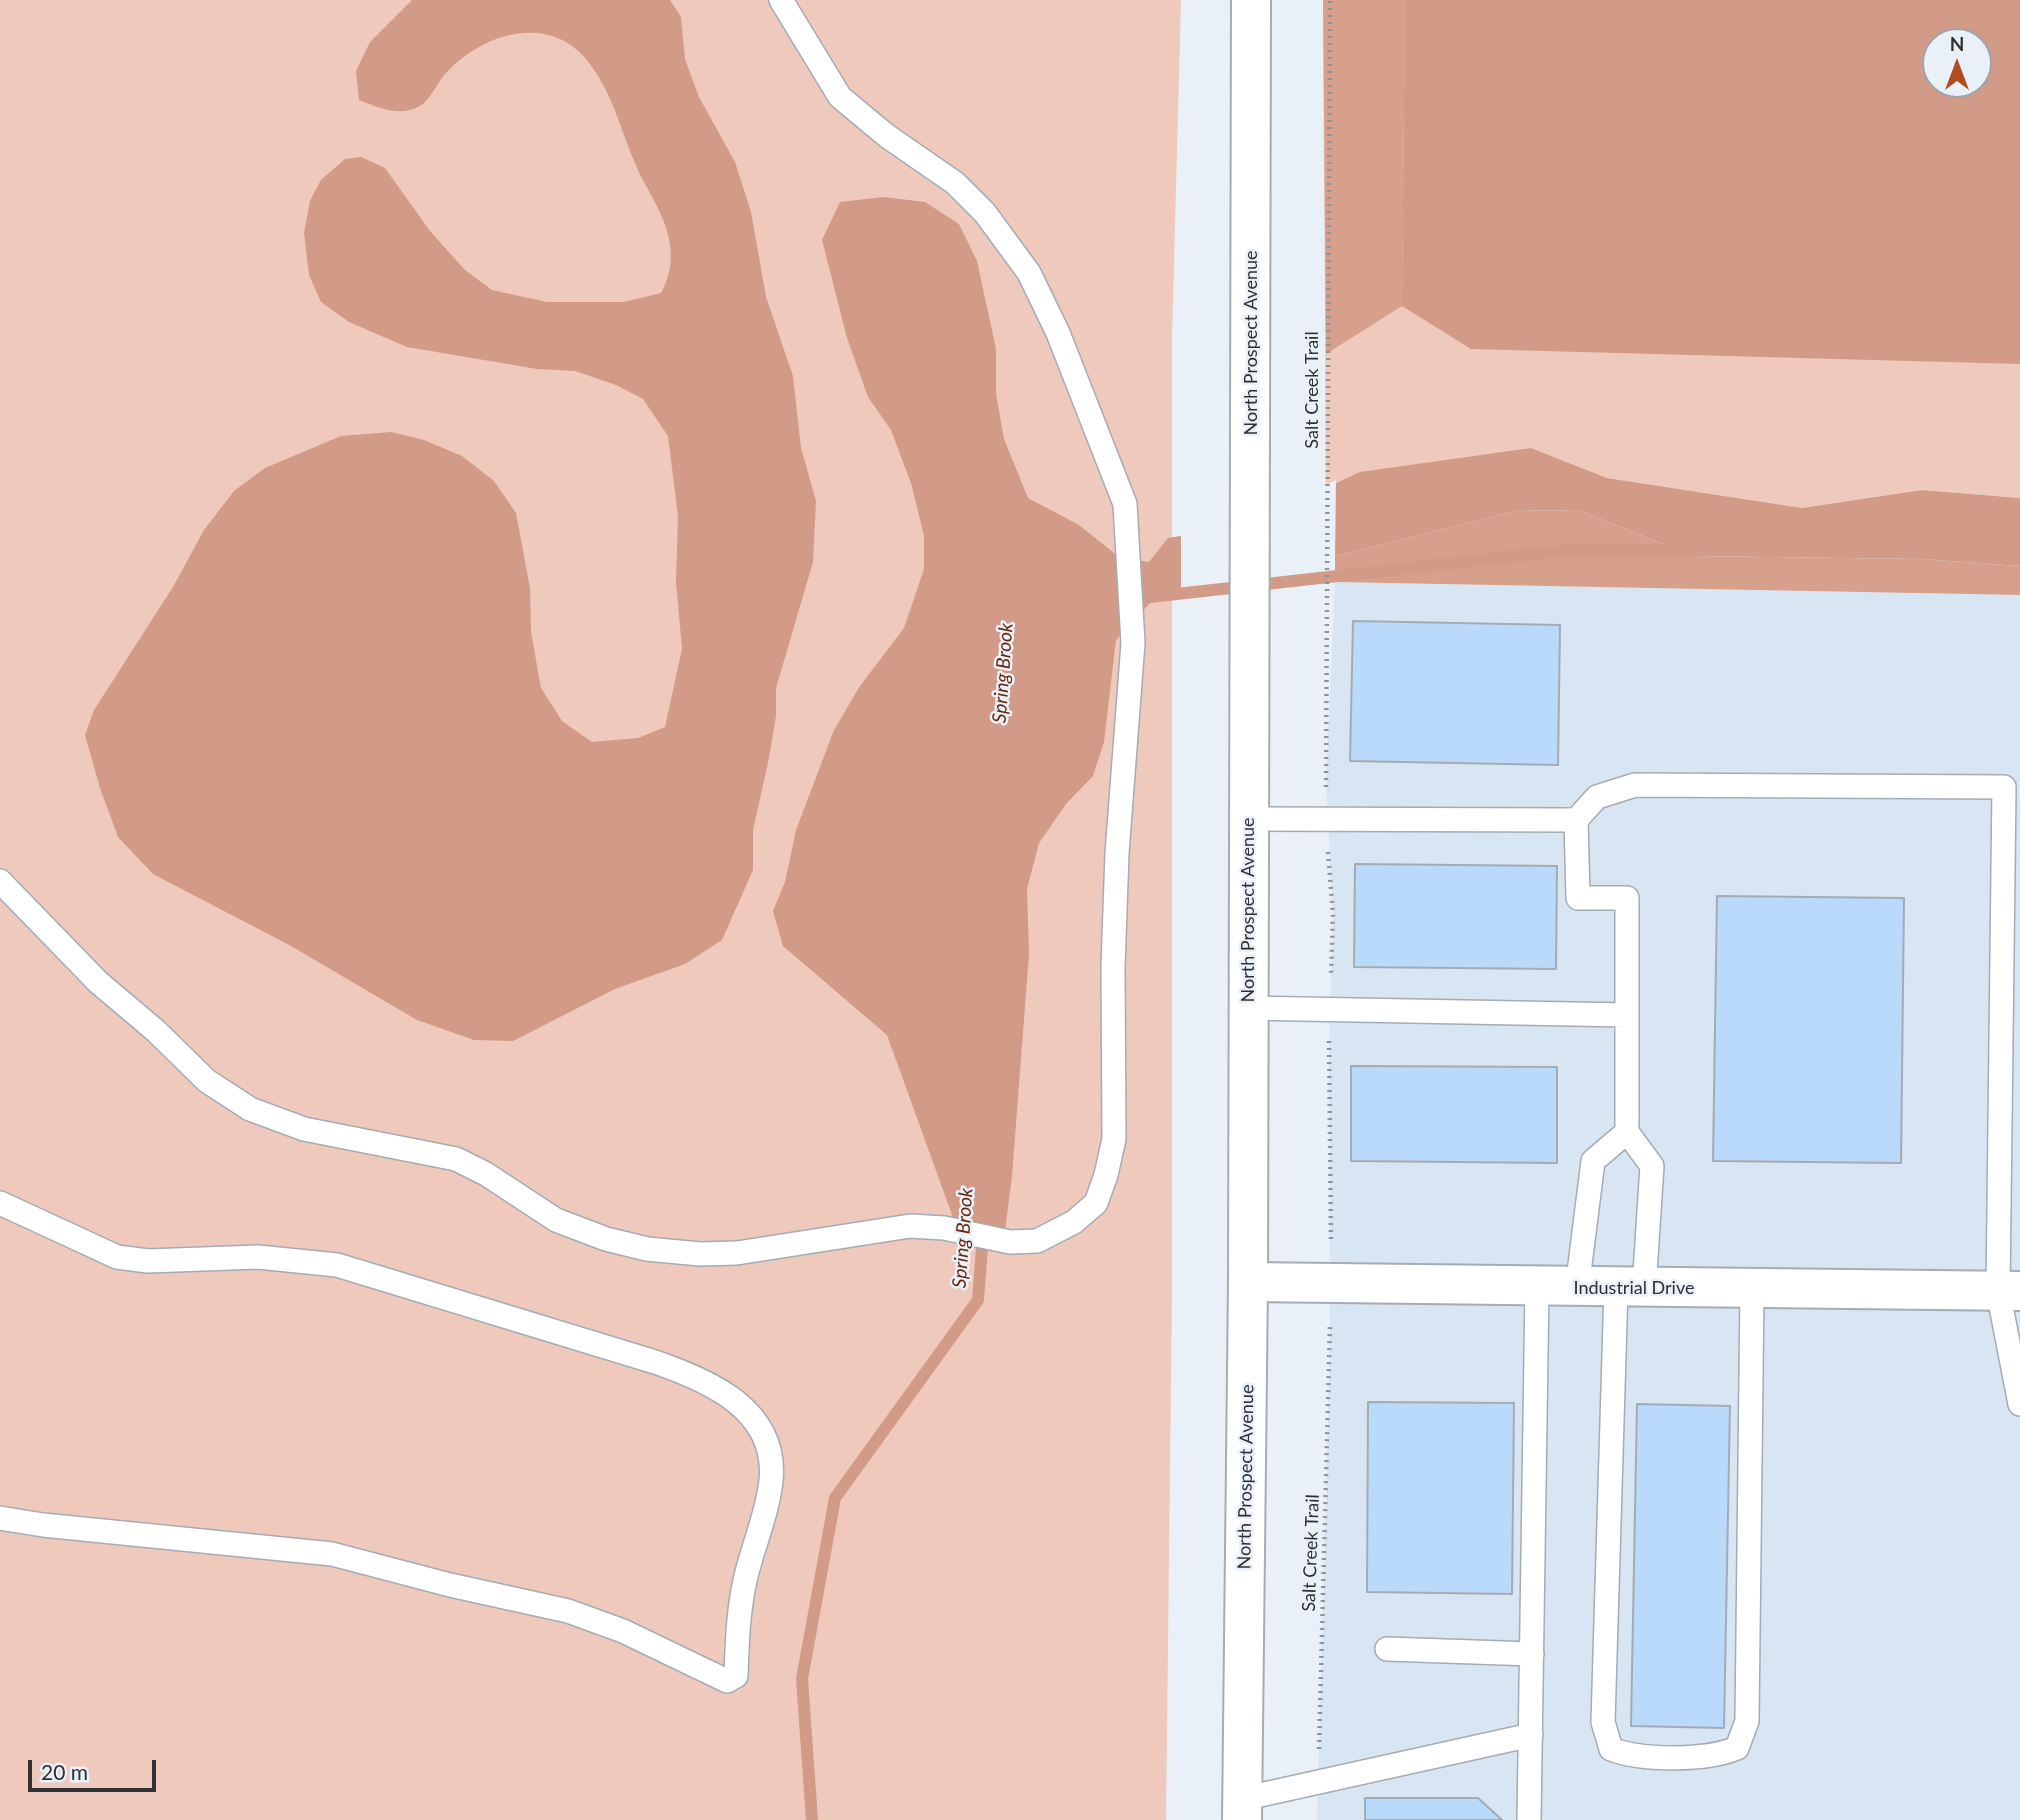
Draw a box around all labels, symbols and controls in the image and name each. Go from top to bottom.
north arrow [1922,28,1992,98]
text: N [1950,32,1964,55]
street label: North Prospect Avenue [1240,251,1262,435]
street label: Salt Creek Trail [1301,331,1323,449]
water label: Spring Brook [988,622,1018,724]
street label: North Prospect Avenue [1237,818,1259,1002]
water label: Spring Brook [948,1187,978,1289]
street label: Industrial Drive [1574,1277,1694,1299]
street label: North Prospect Avenue [1234,1384,1258,1570]
street label: Salt Creek Trail [1298,1494,1324,1612]
scale bar [32,1746,159,1790]
text: 20 m [41,1759,88,1784]

